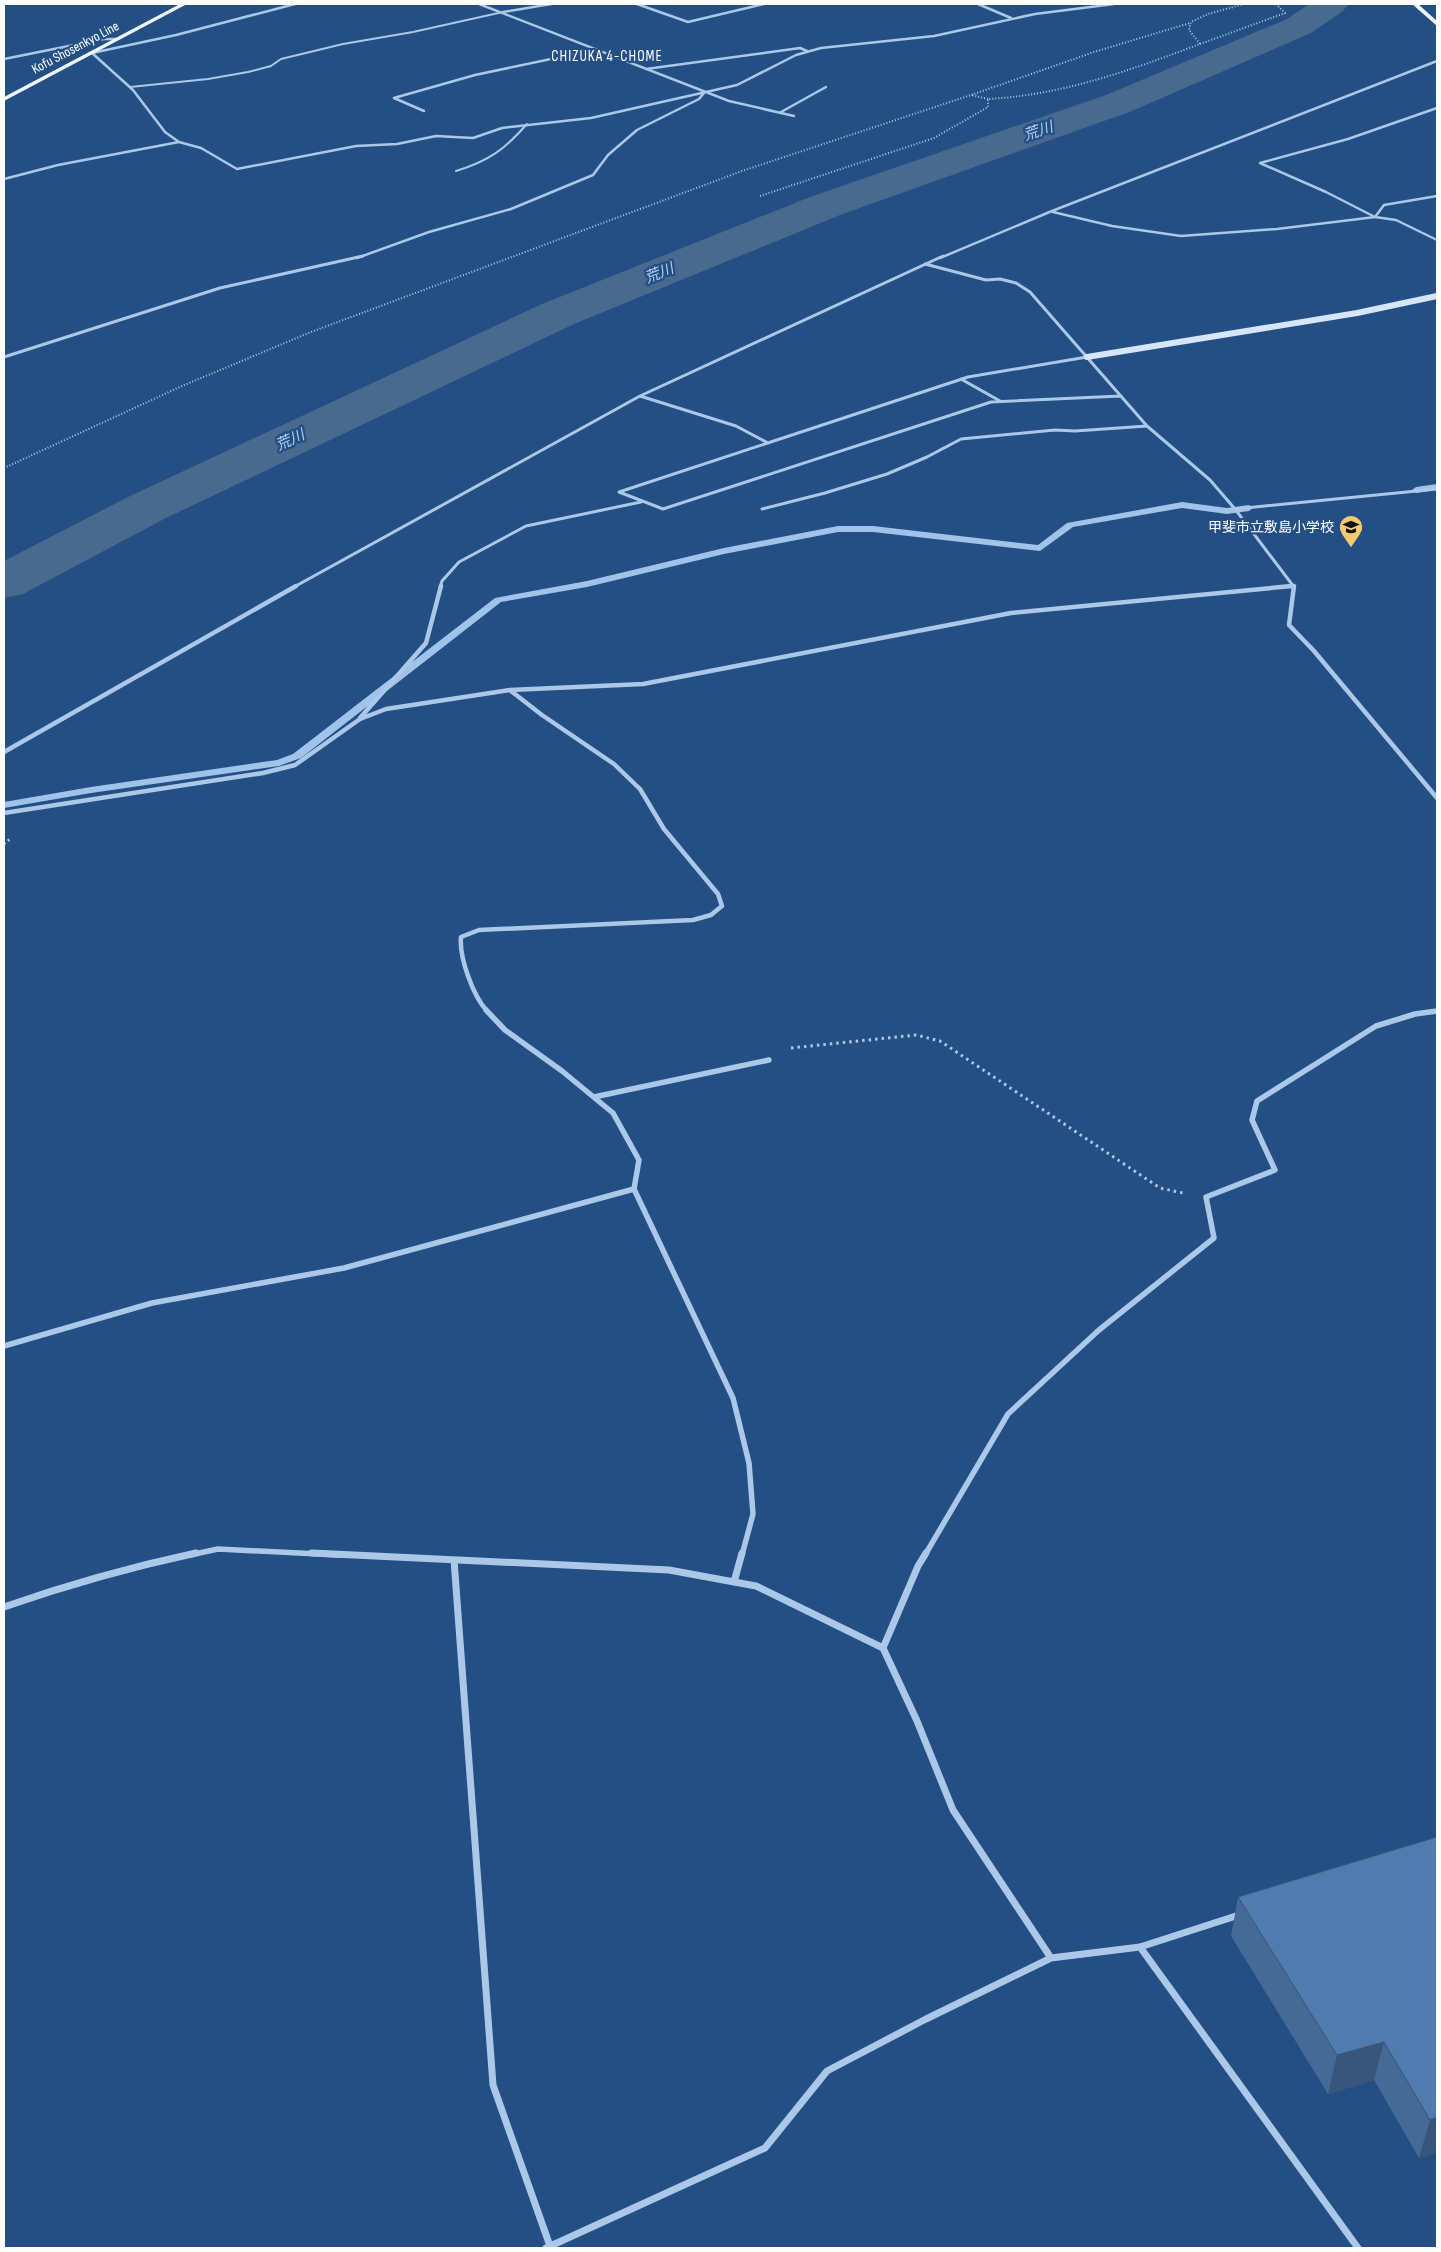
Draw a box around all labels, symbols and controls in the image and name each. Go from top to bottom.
street label: Kofu Shosenkyo Line [29,17,122,78]
district label: CHIZUKA 4-CHOME [551,47,663,66]
water label: 荒川 [1021,117,1057,145]
water label: 荒川 [642,258,679,288]
water label: 荒川 [273,425,310,455]
school or university icon: 甲斐市立敷島小学校 [1338,514,1364,548]
place label: 甲斐市立敷島小学校 [1208,519,1334,536]

